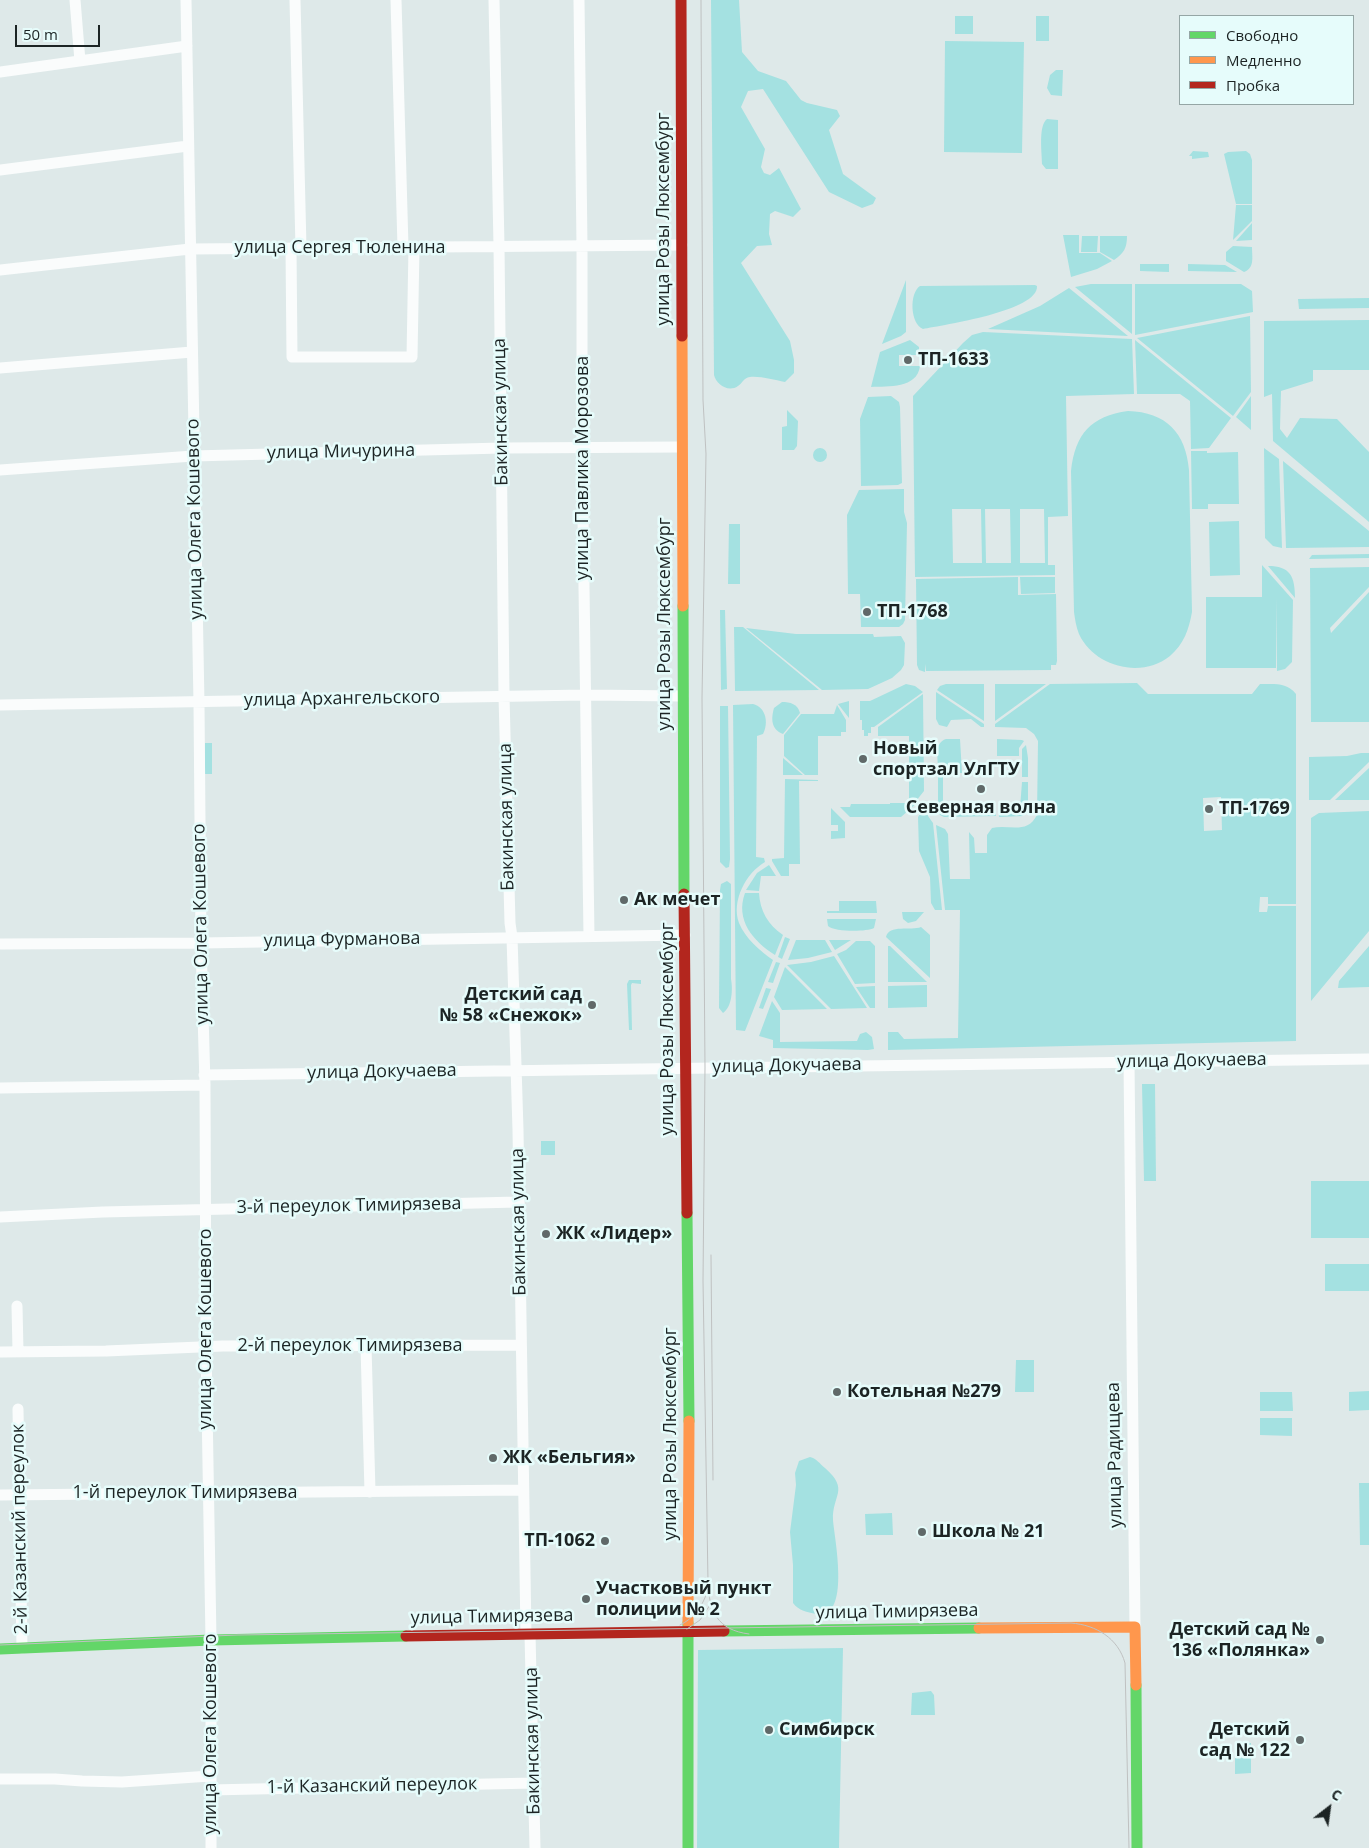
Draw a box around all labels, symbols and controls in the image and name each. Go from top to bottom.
scale bar [18,15,102,47]
legend [1179,15,1354,105]
text: 50 m [23,24,58,44]
text: Свободно [1226,25,1298,45]
text: Медленно [1226,50,1302,70]
text: Пробка [1226,75,1280,95]
street label: улица Розы Люксембург [653,113,675,325]
street label: улица Сергея Тюленина [234,237,446,259]
street label: Бакинская улица [489,338,513,486]
place label: ТП-1633 [918,349,989,371]
marker: ТП-1633 [902,354,914,366]
street label: улица Павлика Морозова [572,356,594,580]
street label: улица Олега Кошевого [182,418,208,620]
street label: улица Мичурина [267,440,415,464]
street label: улица Розы Люксембург [654,518,676,730]
place label: ТП-1768 [877,601,948,623]
marker: ТП-1768 [861,606,873,618]
street label: улица Архангельского [244,686,440,712]
place label: Новый спортзал УлГТУ [873,738,1020,781]
street label: Бакинская улица [495,743,519,891]
marker: Новый спортзал УлГТУ [857,753,869,765]
marker: Северная волна [975,783,987,795]
place label: Северная волна [906,797,1056,819]
place label: ТП-1769 [1219,798,1290,820]
marker: ТП-1769 [1203,803,1215,815]
street label: улица Олега Кошевого [188,823,214,1025]
place label: Ак мечет [634,889,720,911]
marker: Ак мечет [618,894,630,906]
street label: улица Розы Люксембург [657,923,679,1135]
street label: улица Фурманова [263,928,421,952]
place label: Детский сад № 58 «Снежок» [439,984,582,1026]
marker: Детский сад № 58 «Снежок» [586,999,598,1011]
street label: улица Докучаева [1117,1049,1267,1073]
street label: улица Докучаева [712,1054,862,1078]
street label: улица Докучаева [307,1060,457,1084]
street label: Бакинская улица [507,1148,531,1296]
street label: 3-й переулок Тимирязева [236,1193,462,1219]
place label: ЖК «Лидер» [556,1223,672,1245]
street label: улица Олега Кошевого [195,1228,217,1430]
marker: ЖК «Лидер» [540,1228,552,1240]
street label: улица Розы Люксембург [660,1328,682,1540]
street label: 2-й переулок Тимирязева [238,1335,462,1357]
place label: Котельная №279 [847,1381,1001,1403]
street label: улица Радищева [1103,1382,1127,1528]
marker: Котельная №279 [831,1386,843,1398]
street label: 2-й Казанский переулок [7,1424,33,1634]
place label: ЖК «Бельгия» [503,1447,636,1469]
marker: ЖК «Бельгия» [487,1452,499,1464]
street label: 1-й переулок Тимирязева [73,1482,297,1504]
place label: Школа № 21 [932,1521,1045,1543]
marker: Школа № 21 [916,1526,928,1538]
place label: ТП-1062 [524,1530,595,1552]
marker: ТП-1062 [599,1535,611,1547]
place label: Участковый пункт полиции № 2 [596,1578,771,1620]
marker: Участковый пункт полиции № 2 [580,1593,592,1605]
street label: улица Тимирязева [815,1600,979,1624]
street label: улица Тимирязева [410,1605,574,1629]
place label: Детский сад № 136 «Полянка» [1169,1619,1310,1662]
street label: улица Олега Кошевого [200,1633,222,1835]
marker: Детский сад № 136 «Полянка» [1314,1634,1326,1646]
street label: Бакинская улица [521,1667,545,1815]
place label: Симбирск [779,1719,875,1741]
place label: Детский сад № 122 [1199,1719,1290,1762]
marker: Симбирск [763,1724,775,1736]
marker: Детский сад № 122 [1294,1734,1306,1746]
street label: 1-й Казанский переулок [267,1773,477,1799]
north arrow [1304,1783,1354,1833]
text: С [1328,1784,1345,1805]

